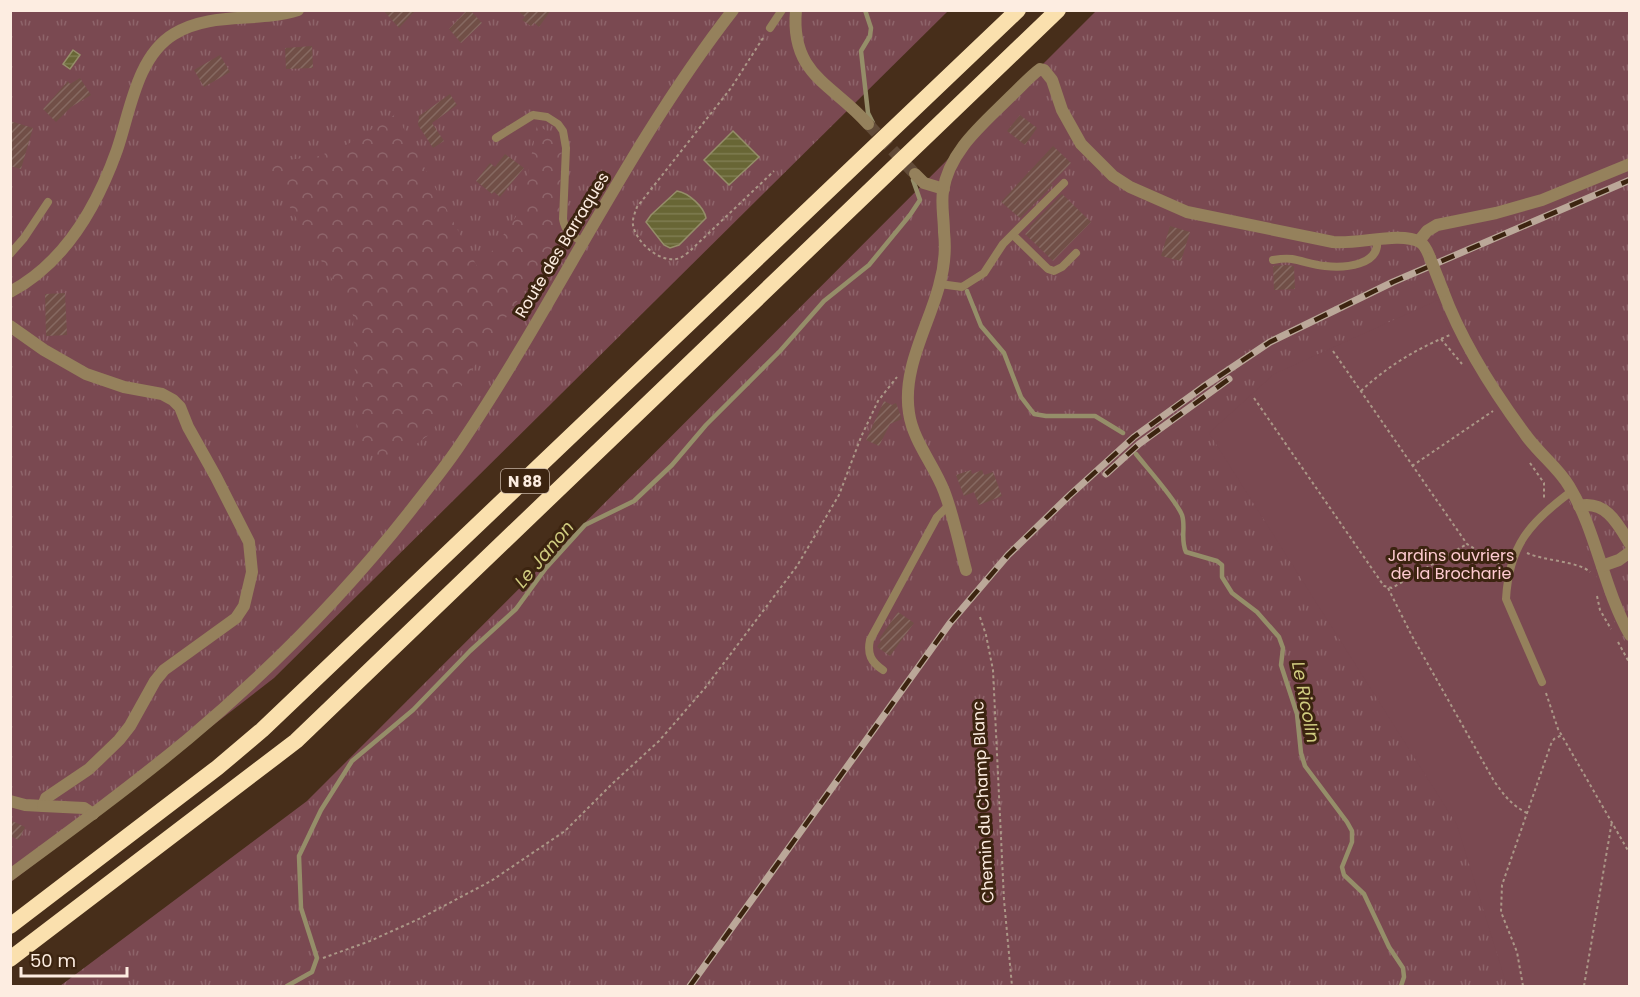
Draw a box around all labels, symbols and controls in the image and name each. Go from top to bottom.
street label: Route des Barraques [509,168,615,322]
road number: N 88 [501,469,549,493]
water label: Le Janon [509,515,579,593]
park label: Jardins ouvriers de la Brocharie [1388,544,1514,585]
water label: Le Ricolin [1286,659,1326,745]
street label: Chemin du Champ Blanc [966,700,1000,904]
scale bar [21,940,128,978]
text: 50 m [30,948,76,973]

